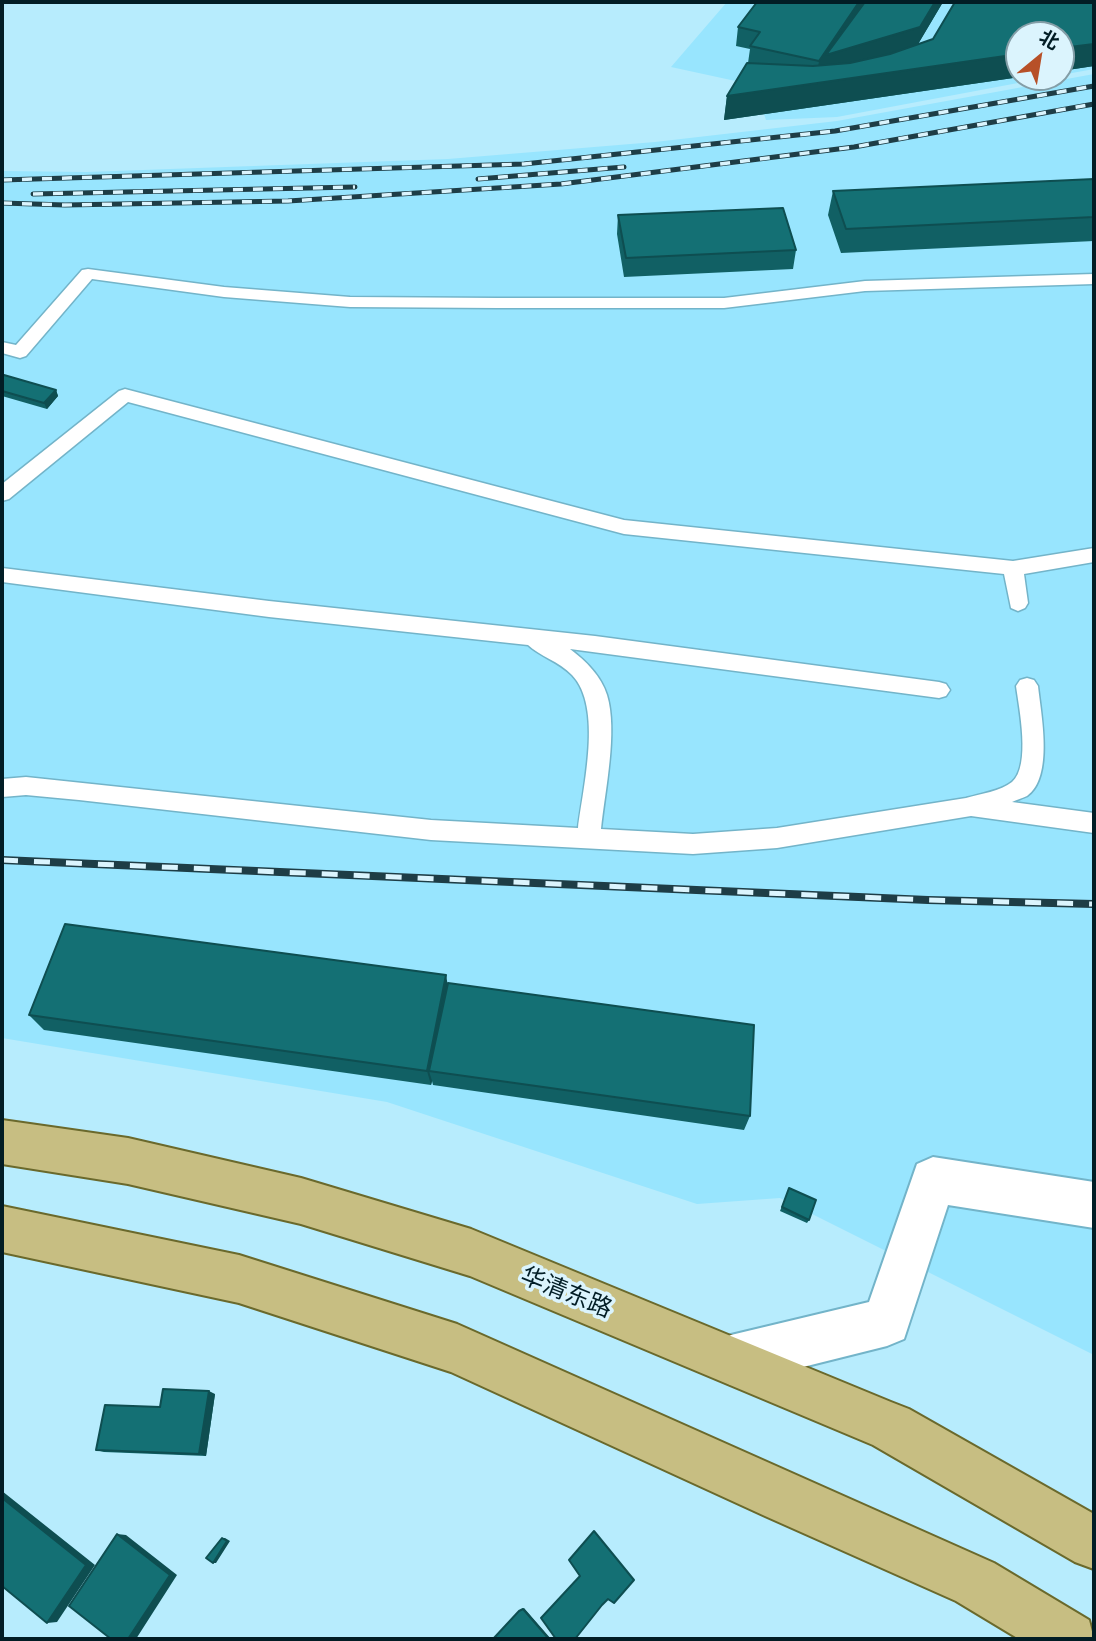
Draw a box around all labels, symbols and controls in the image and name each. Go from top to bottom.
north arrow [1005,21,1075,91]
text: 北 [1035,24,1064,55]
street label: 华清东路 [516,1262,616,1324]

